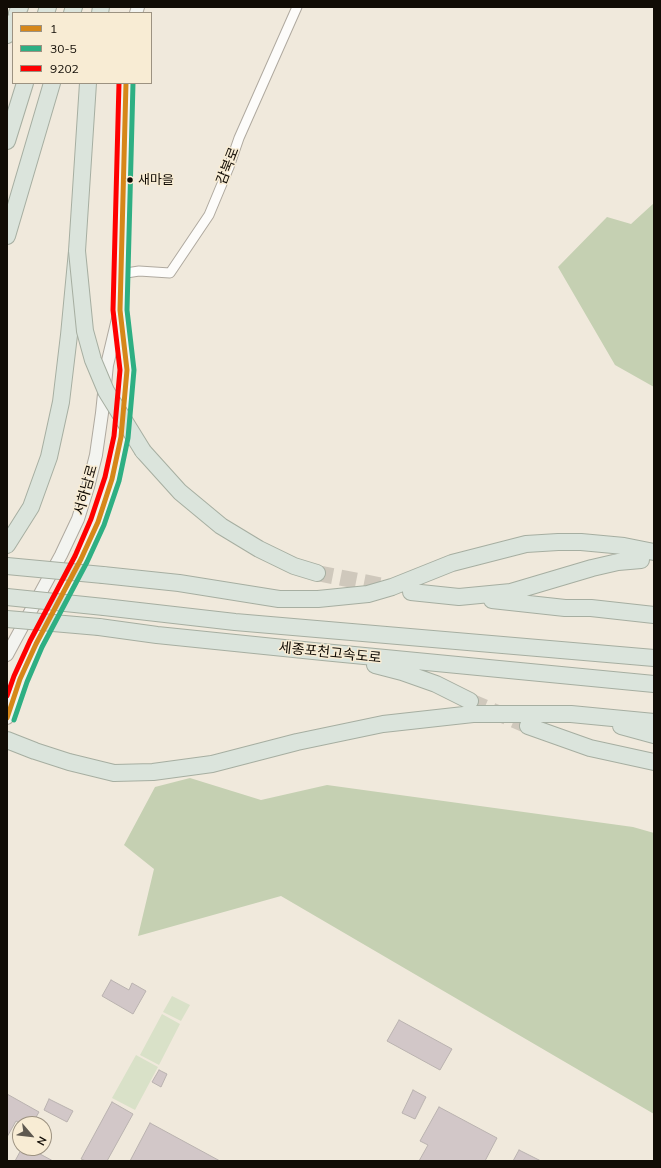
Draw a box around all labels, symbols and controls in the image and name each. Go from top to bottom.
legend [12,12,152,84]
text: 1 [50,21,57,36]
text: 30-5 [50,41,77,56]
text: 9202 [50,61,79,76]
street label: 감북로 [213,145,243,187]
place label: 새마을 [138,172,174,188]
marker: 새마을 [125,175,135,185]
street label: 서하남로 [71,463,101,517]
street label: 세종포천고속도로 [278,639,382,667]
north arrow [12,1116,52,1156]
text: N [34,1134,50,1148]

